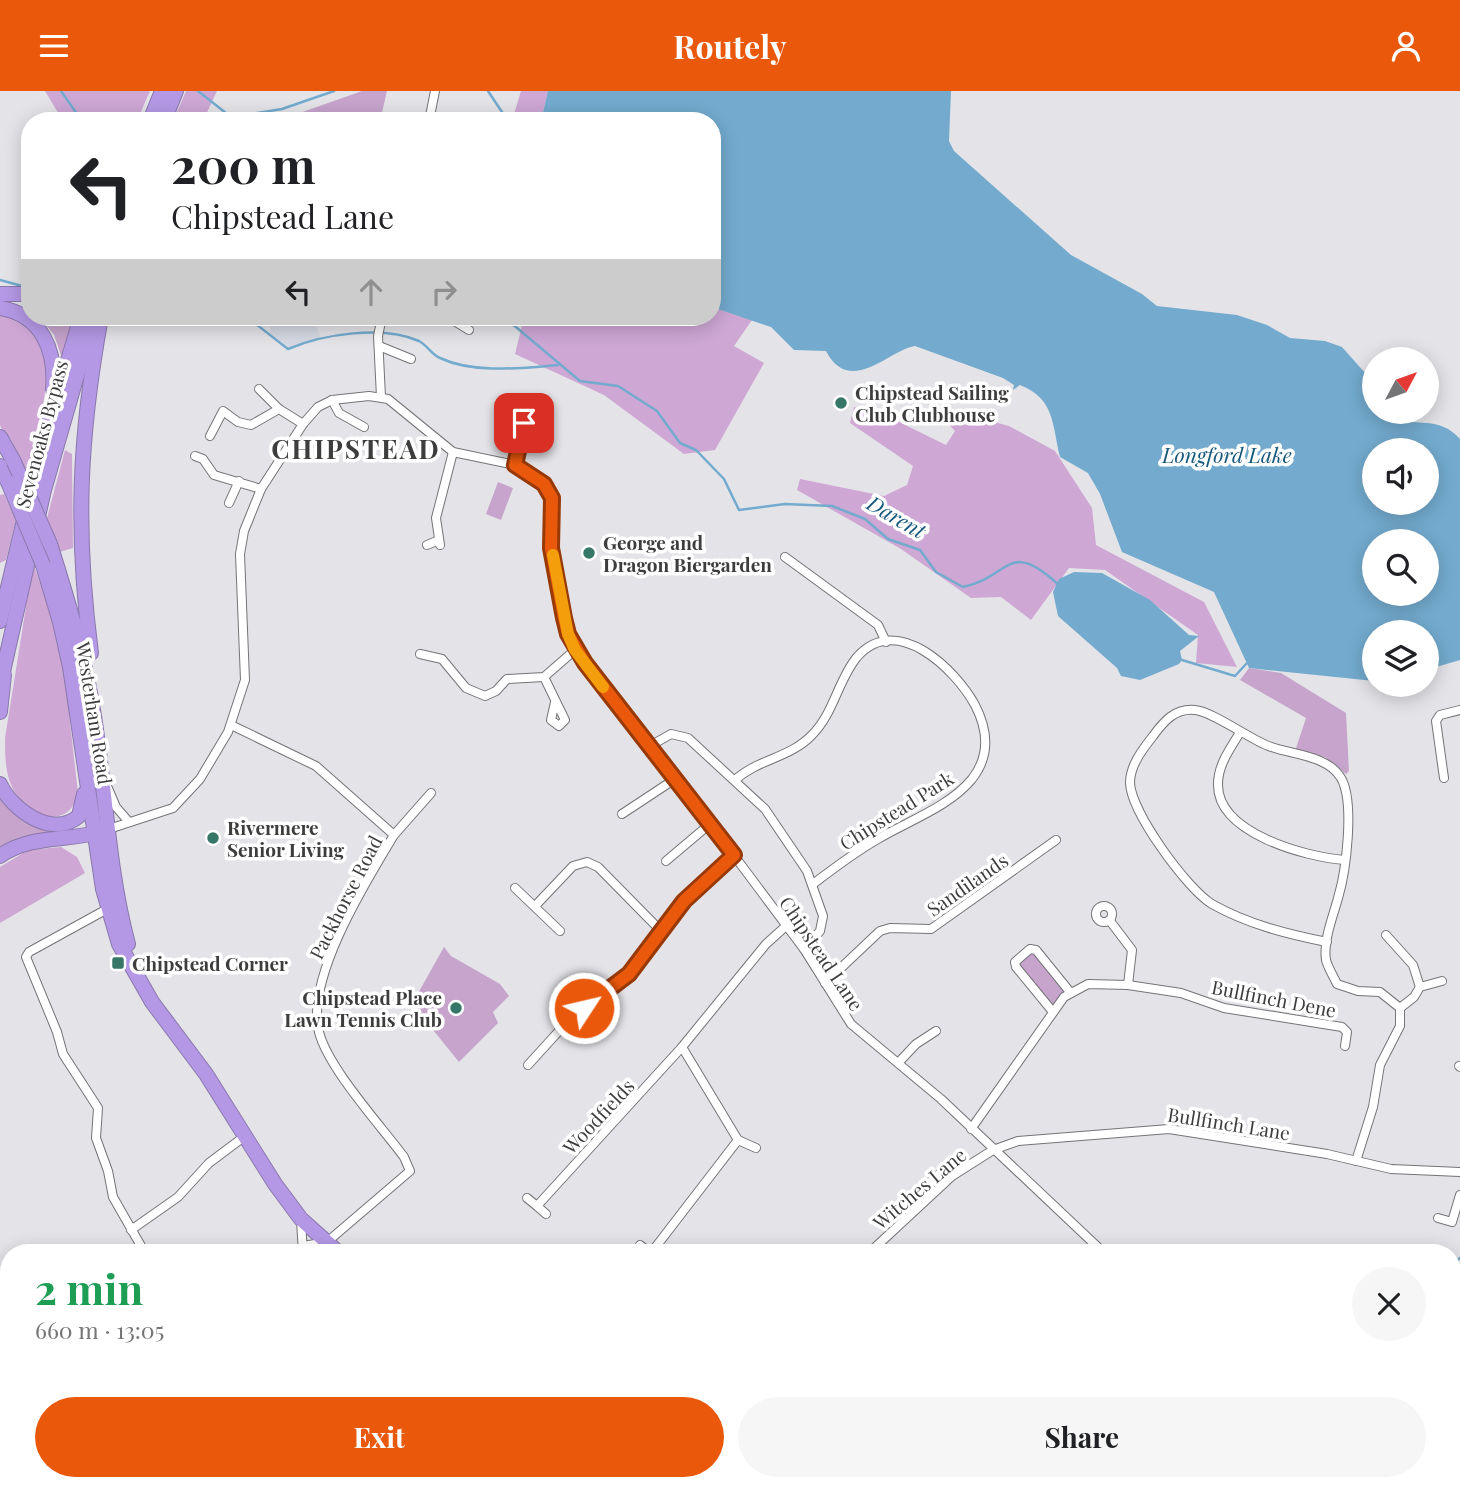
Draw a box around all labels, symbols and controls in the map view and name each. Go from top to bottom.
text: Routely [673,24,787,67]
icon: menu [35,27,73,65]
icon: person [1387,27,1425,65]
text: 200 m [171,131,316,196]
icon: left [56,140,147,231]
text: Chipstead Lane [171,194,394,237]
icon: left [279,273,317,311]
icon: ahead [352,273,390,311]
icon: right [425,273,463,311]
north arrow [1362,347,1438,423]
map controls [1362,347,1439,697]
street label: Sevenoaks Bypass [9,357,73,511]
place label: Chipstead Sailing Club Clubhouse [855,379,1009,427]
pin [494,393,554,453]
marker: Chipstead Sailing Club Clubhouse [833,395,849,411]
icon: arrive [505,404,543,442]
district label: CHIPSTEAD [271,431,441,466]
button: sound [1362,438,1439,515]
water label: Longford Lake [1161,440,1292,468]
water label: Darent [862,488,932,544]
place label: George and Dragon Biergarden [603,529,772,577]
button: search [1362,529,1439,606]
marker: George and Dragon Biergarden [581,545,597,561]
button: layers [1362,620,1439,697]
street label: Westerham Road [71,639,119,786]
street label: Chipstead Park [834,764,958,855]
place label: Rivermere Senior Living [227,814,345,862]
marker: Rivermere Senior Living [205,830,221,846]
street label: Packhorse Road [303,831,387,963]
street label: Sandilands [921,847,1013,921]
street label: Chipstead Lane [774,891,870,1015]
place label: Chipstead Corner [132,950,288,976]
marker: Chipstead Corner [110,955,126,971]
position arrow [547,971,621,1045]
street label: Bullfinch Dene [1210,973,1338,1023]
place label: Chipstead Place Lawn Tennis Club [284,984,442,1032]
marker: Chipstead Place Lawn Tennis Club [448,1000,464,1016]
street label: Woodfields [556,1073,640,1160]
street label: Bullfinch Lane [1166,1100,1292,1146]
street label: Witches Lane [866,1141,971,1235]
text: 2 min [35,1260,143,1316]
button: close [1352,1267,1426,1341]
text: 660 m · 13:05 [35,1314,164,1345]
button: Exit [35,1397,724,1477]
button: Share [738,1397,1426,1477]

